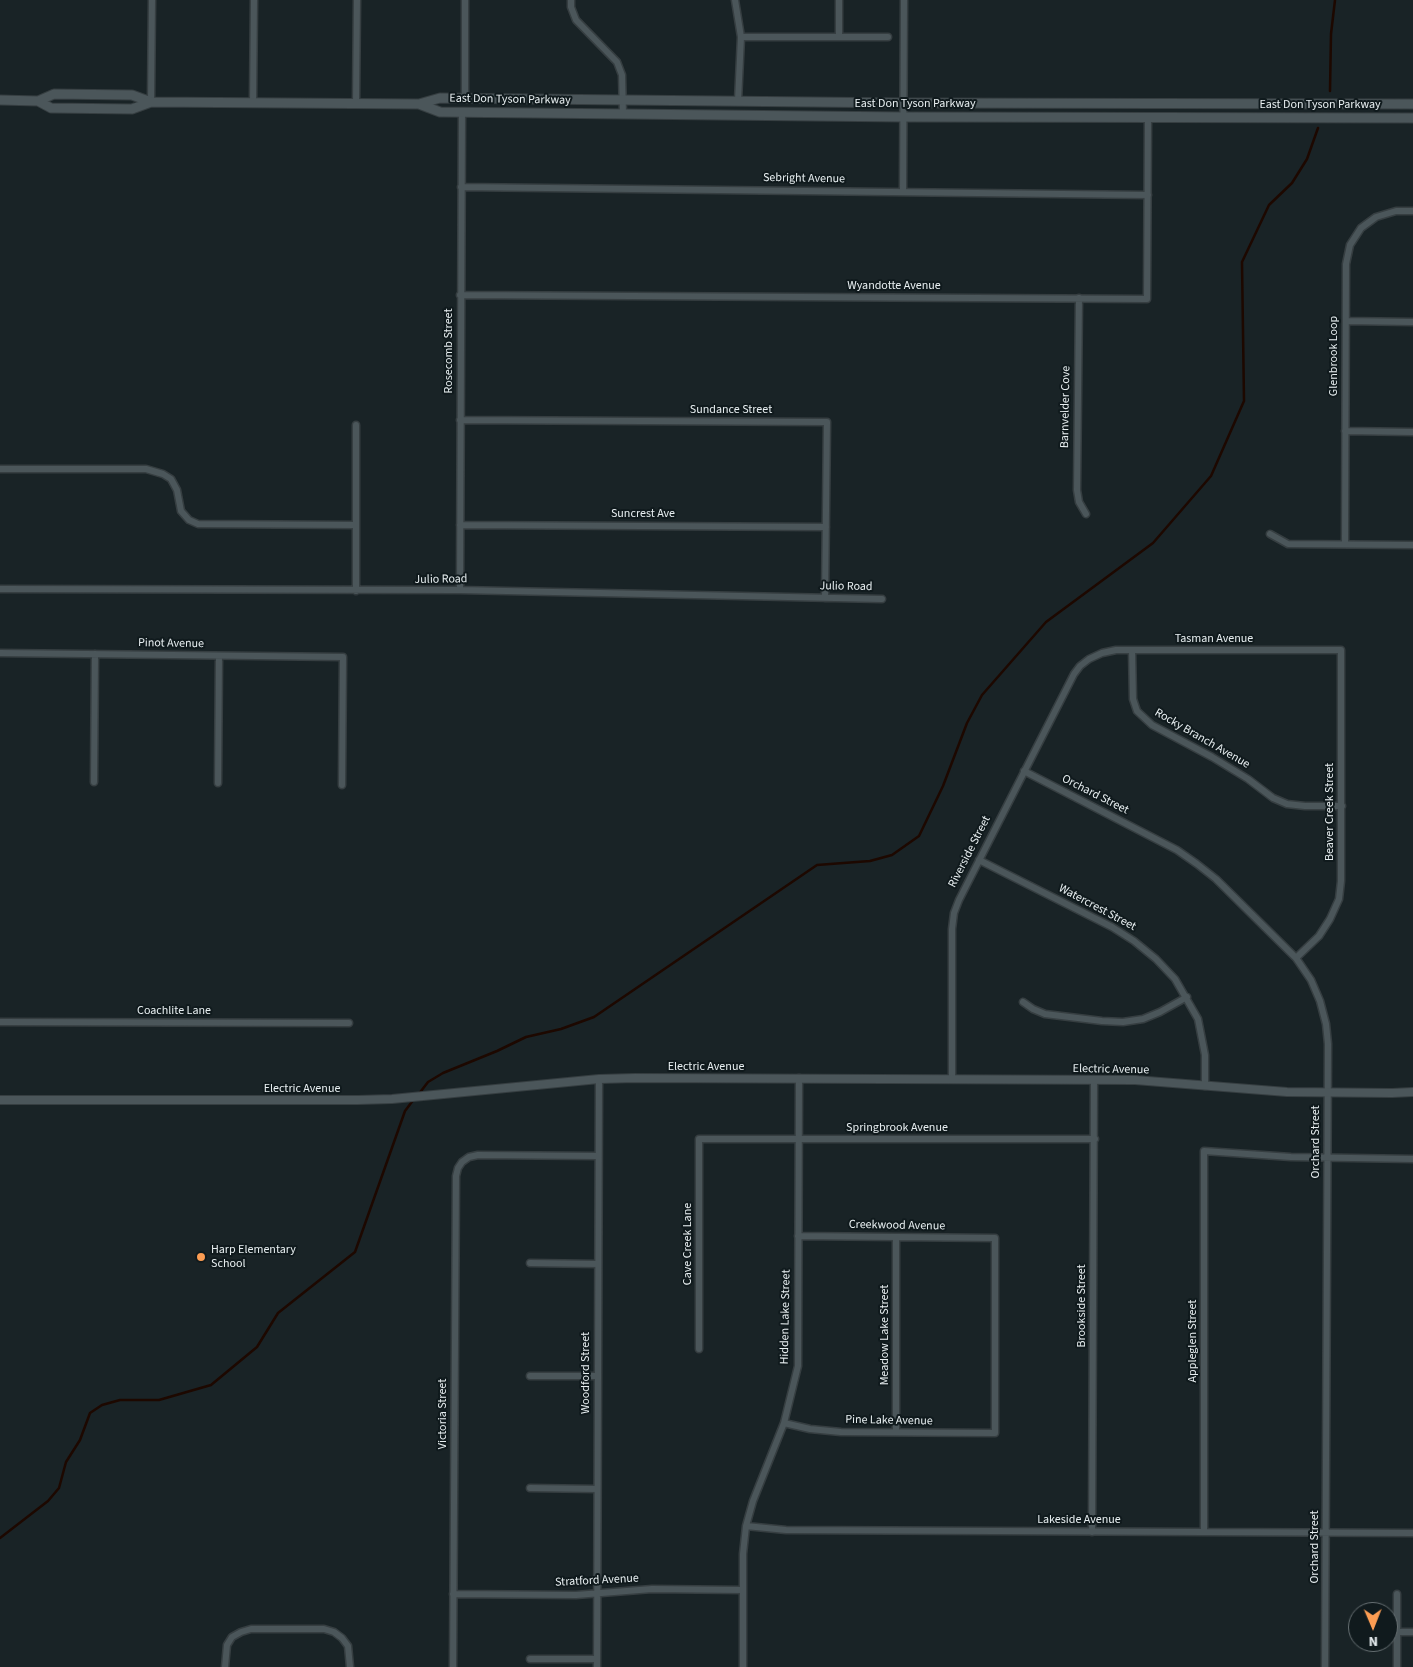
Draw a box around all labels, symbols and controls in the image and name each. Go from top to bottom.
street label: East Don Tyson Parkway [449,92,571,108]
street label: East Don Tyson Parkway [854,97,976,111]
street label: East Don Tyson Parkway [1259,98,1381,112]
street label: Sebright Avenue [763,171,845,187]
street label: Wyandotte Avenue [847,279,941,293]
street label: Rosecomb Street [442,309,456,393]
street label: Glenbrook Loop [1327,316,1341,396]
street label: Barnvelder Cove [1058,366,1074,448]
street label: Sundance Street [690,403,772,417]
street label: Suncrest Ave [611,507,675,521]
street label: Julio Road [414,572,468,588]
street label: Julio Road [819,579,873,595]
street label: Tasman Avenue [1175,632,1253,646]
street label: Pinot Avenue [138,636,204,652]
street label: Rocky Branch Avenue [1152,706,1252,772]
street label: Beaver Creek Street [1323,763,1337,861]
street label: Orchard Street [1059,772,1131,818]
street label: Riverside Street [946,814,994,890]
street label: Watercrest Street [1056,882,1138,934]
street label: Coachlite Lane [137,1004,211,1018]
street label: Electric Avenue [668,1060,744,1074]
street label: Electric Avenue [1073,1062,1149,1078]
street label: Electric Avenue [264,1082,340,1096]
street label: Orchard Street [1309,1105,1323,1179]
street label: Springbrook Avenue [846,1121,948,1135]
street label: Cave Creek Lane [681,1203,695,1285]
street label: Creekwood Avenue [849,1218,945,1234]
place label: Harp Elementary School [211,1243,296,1271]
marker: Harp Elementary School [195,1251,207,1263]
street label: Brookside Street [1075,1264,1089,1348]
street label: Hidden Lake Street [778,1269,794,1365]
street label: Meadow Lake Street [878,1285,892,1385]
street label: Appleglen Street [1186,1300,1200,1382]
street label: Woodford Street [579,1332,593,1414]
street label: Victoria Street [436,1379,450,1449]
street label: Pine Lake Avenue [845,1413,933,1429]
street label: Orchard Street [1308,1510,1322,1584]
street label: Lakeside Avenue [1037,1513,1121,1527]
street label: Stratford Avenue [555,1572,639,1590]
north arrow [1348,1602,1398,1652]
text: N [1368,1631,1378,1651]

